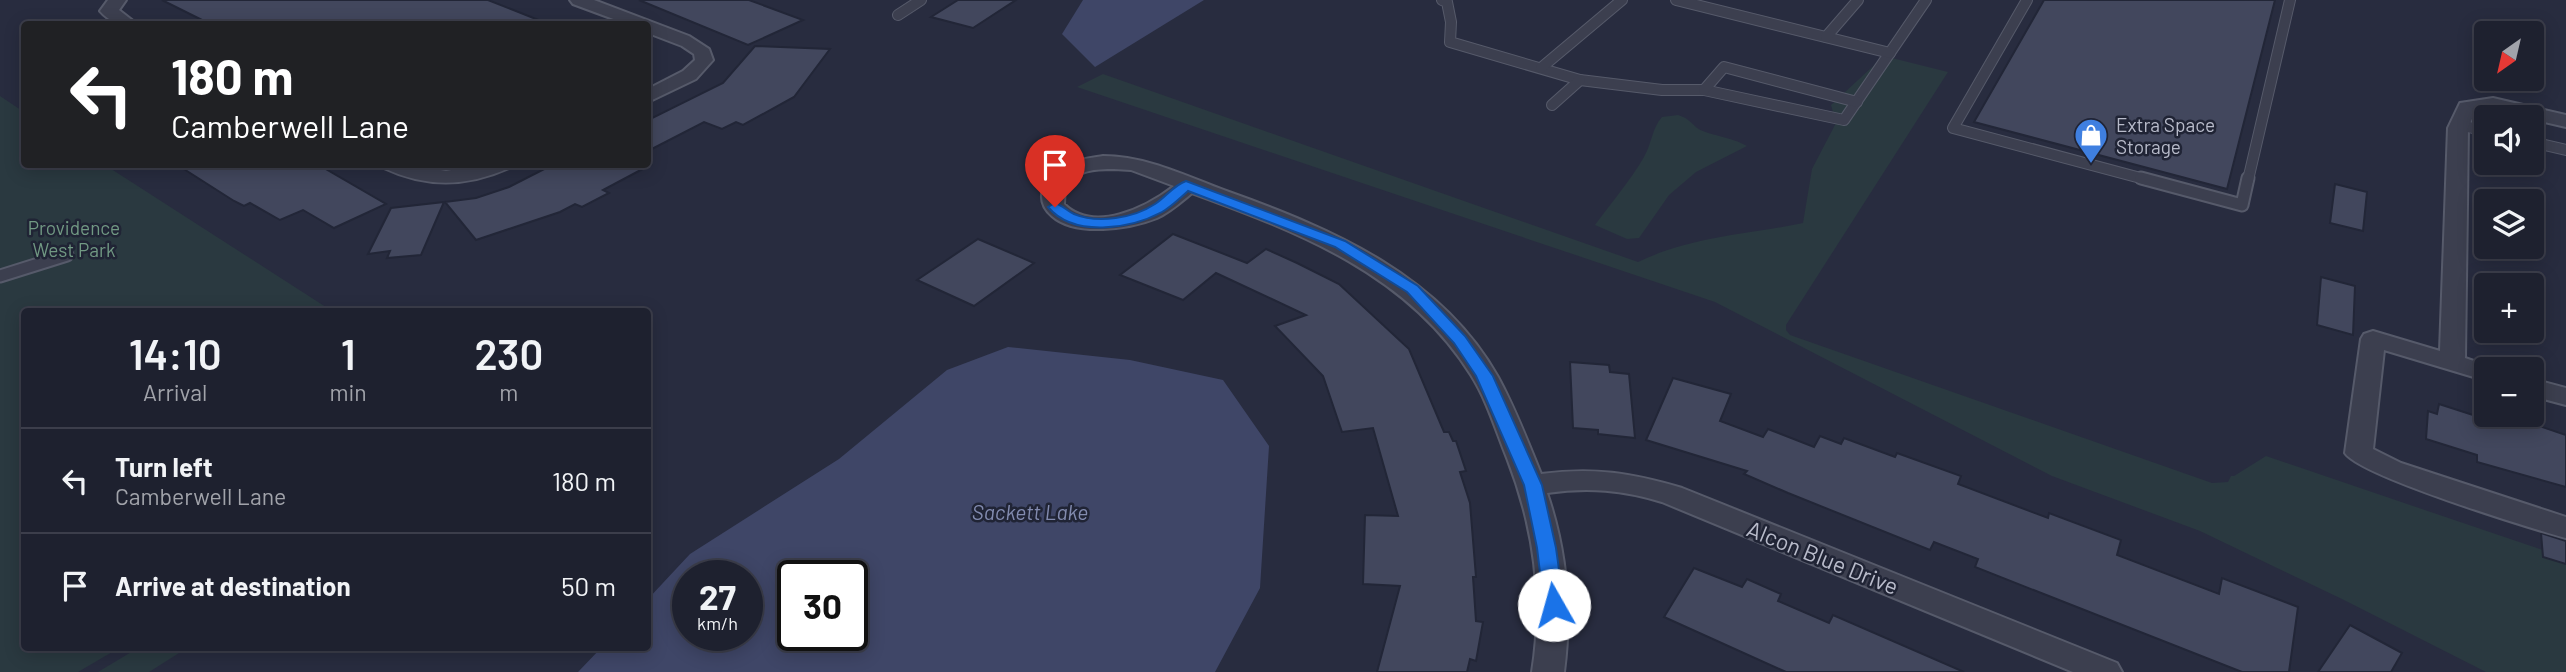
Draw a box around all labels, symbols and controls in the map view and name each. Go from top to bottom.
north arrow [2474,21,2544,91]
map controls [2474,21,2544,427]
text: 180 m [171,46,294,105]
icon: left [56,49,147,140]
button: sound [2474,105,2544,175]
text: Camberwell Lane [171,106,409,144]
place label: Extra Space Storage [2116,113,2215,158]
shop icon: Extra Space Storage [2072,116,2110,165]
pin [1025,135,1085,207]
icon: arrive [1036,146,1074,184]
button: layers [2474,189,2544,259]
park label: Providence West Park [28,216,120,261]
button: + [2474,273,2544,343]
text: 14:10 [129,328,222,378]
text: 1 [341,328,355,378]
text: 230 [474,328,543,378]
button: − [2474,357,2544,427]
text: Arrival [143,378,207,406]
text: min [329,378,367,406]
text: m [499,378,518,406]
text: Turn left [115,451,213,482]
icon: left [56,462,94,500]
text: 180 m [552,465,616,496]
text: Camberwell Lane [115,482,286,510]
water label: Sackett Lake [972,499,1088,524]
street label: Alcon Blue Drive [1743,514,1903,600]
speed limit sign: 30 [777,560,868,651]
icon: arrive [56,567,94,605]
position arrow [1517,568,1591,642]
text: Arrive at destination [115,570,351,601]
text: 50 m [561,570,616,601]
text: 27 [699,575,736,617]
text: km/h [697,612,738,634]

